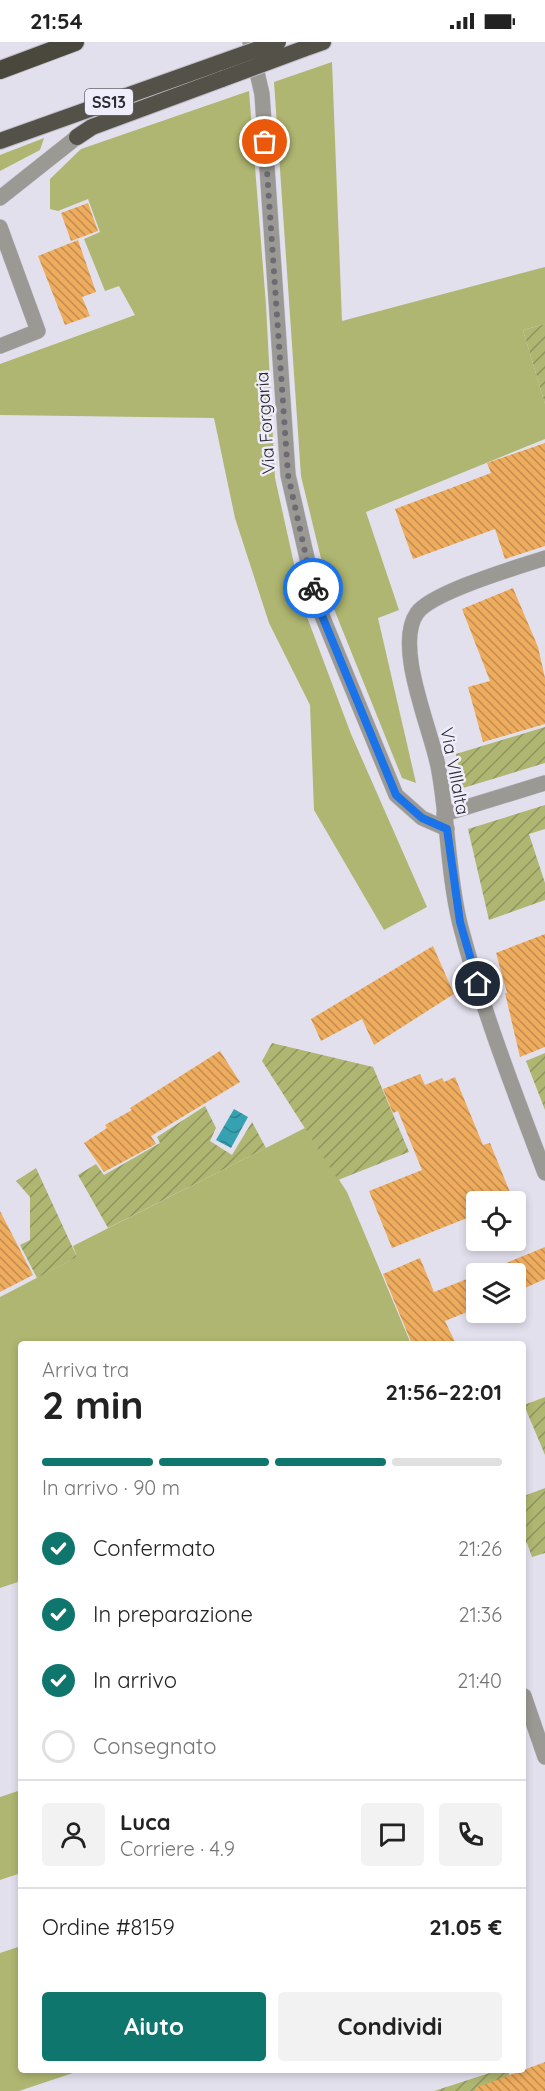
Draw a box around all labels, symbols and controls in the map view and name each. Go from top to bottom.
text: 21:54 [30,7,83,35]
road number: SS13 [85,89,133,115]
pin [239,116,290,167]
icon: bag [248,125,281,158]
street label: Via Forgaria [250,371,280,475]
courier [283,558,343,618]
icon: bike [297,572,330,605]
street label: Via VIllalta [435,725,475,817]
pin [452,958,503,1009]
icon: home [461,967,494,1000]
map controls [466,1191,526,1323]
button: locate [466,1191,526,1251]
button: layers [466,1263,526,1323]
text: Arriva tra [42,1357,129,1382]
text: 21:56–22:01 [386,1378,502,1406]
text: 2 min [42,1380,144,1429]
text: In arrivo · 90 m [42,1475,180,1500]
icon: check [42,1532,75,1565]
text: Confermato [93,1534,215,1562]
text: 21:26 [458,1536,502,1561]
icon: check [42,1598,75,1631]
text: In preparazione [93,1600,253,1628]
text: 21:36 [459,1602,502,1627]
icon: check [42,1664,75,1697]
text: In arrivo [93,1666,177,1694]
text: 21:40 [457,1668,502,1693]
text: Consegnato [93,1732,216,1760]
button: person [42,1803,105,1866]
button: chat [361,1803,424,1866]
button: phone [439,1803,502,1866]
text: Luca [120,1808,171,1836]
text: Corriere · 4.9 [120,1836,235,1861]
text: Ordine #8159 [42,1913,175,1941]
text: 21.05 € [429,1913,502,1941]
button: Aiuto [42,1992,266,2061]
button: Condividi [278,1992,502,2061]

